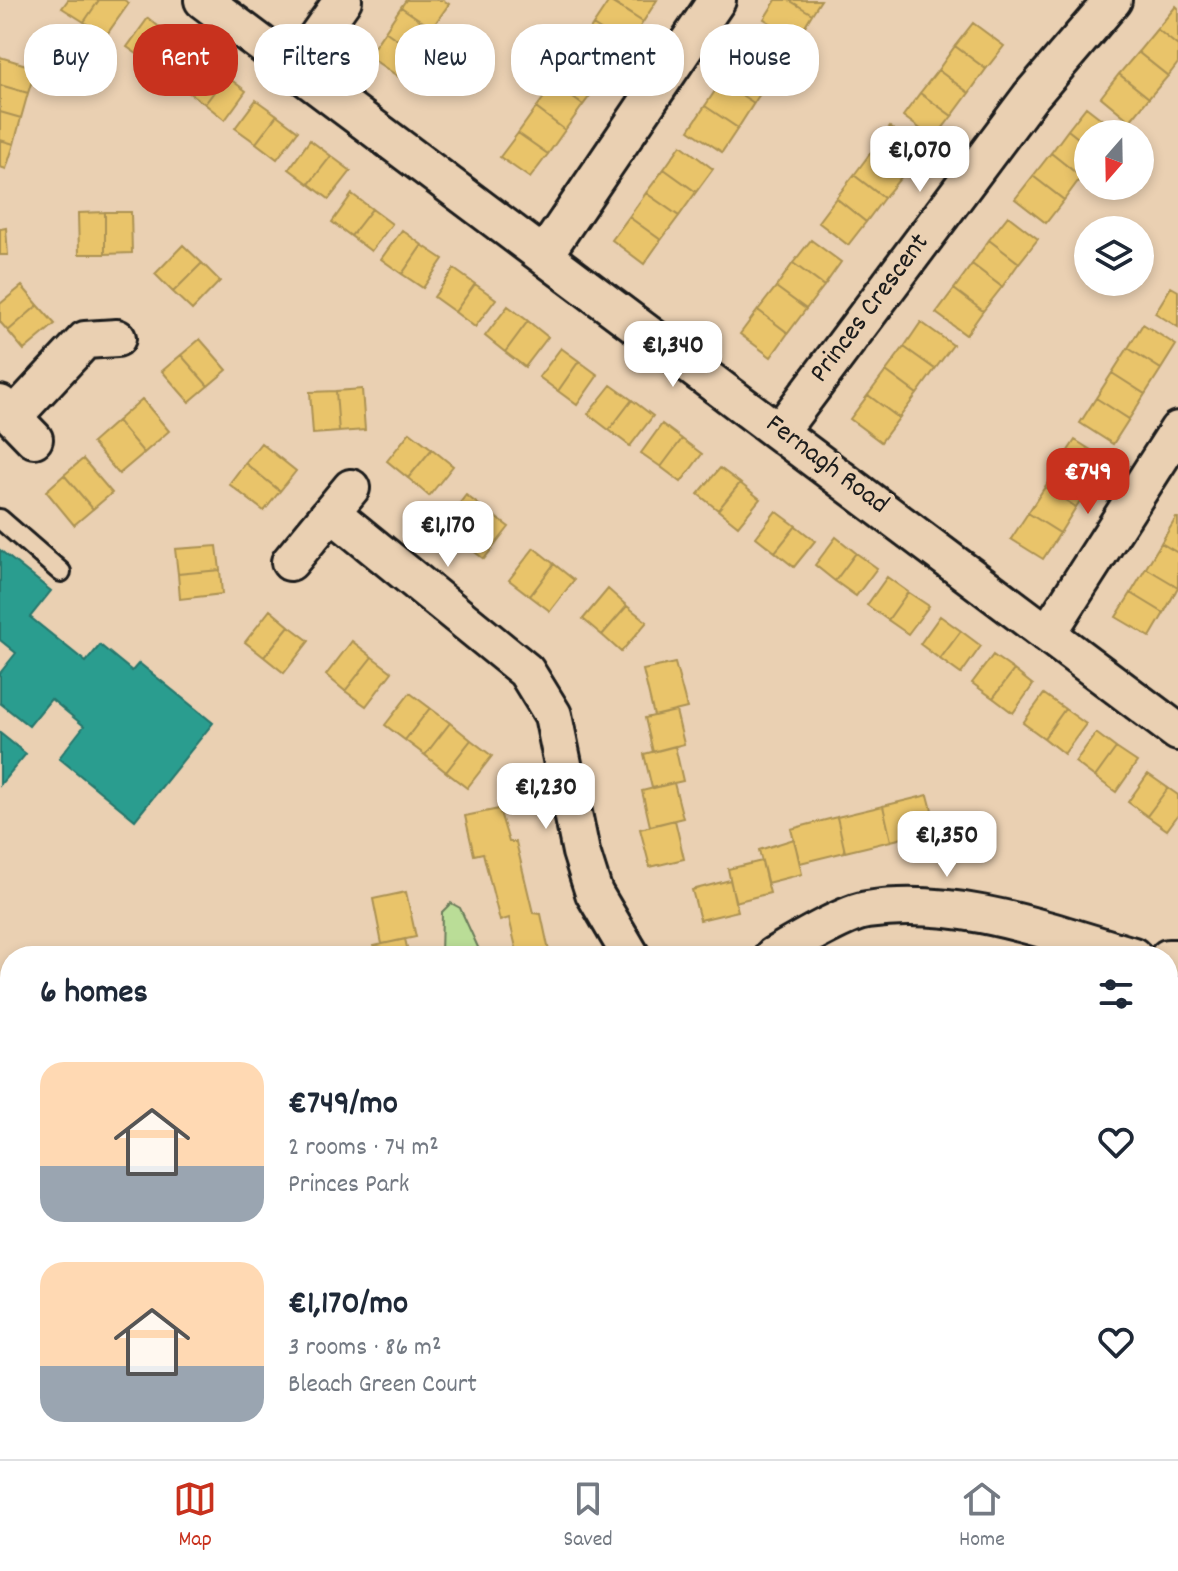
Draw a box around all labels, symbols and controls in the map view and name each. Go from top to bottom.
chip: Buy [24,24,117,96]
chip: Rent [133,24,238,96]
chip: Filters [254,24,379,96]
chip: New [395,24,495,96]
chip: Apartment [511,24,684,96]
chip: House [700,24,819,96]
north arrow [1074,120,1154,200]
map controls [1074,120,1154,296]
pin: €1,070 [855,126,985,194]
text: €1,070 [888,133,952,170]
button: layers [1074,216,1154,296]
street label: Princes Crescent [801,226,941,392]
pin: €1,340 [608,321,738,389]
text: €1,340 [642,328,704,365]
street label: Fernagh Road [756,406,896,526]
pin: €749 [1041,448,1135,516]
text: €749 [1064,455,1112,492]
pin: €1,170 [383,501,513,569]
text: €1,170 [421,508,475,545]
pin: €1,230 [481,763,611,831]
text: €1,230 [515,770,577,807]
pin: €1,350 [882,811,1012,879]
text: €1,350 [916,818,978,855]
text: 6 homes [40,970,148,1019]
icon: filters [1094,972,1138,1016]
text: €749/mo [288,1081,398,1130]
icon: home [104,1094,200,1190]
icon: heart [1094,1120,1138,1164]
text: 2 rooms · 74 m² [288,1130,439,1167]
text: Princes Park [288,1167,409,1204]
text: €1,170/mo [288,1281,408,1330]
icon: home [104,1294,200,1390]
icon: heart [1094,1320,1138,1364]
text: 3 rooms · 86 m² [288,1330,441,1367]
text: Bleach Green Court [288,1367,477,1404]
tab: Map [173,1477,217,1556]
tab: Saved [563,1477,613,1556]
tab: Home [959,1477,1005,1556]

